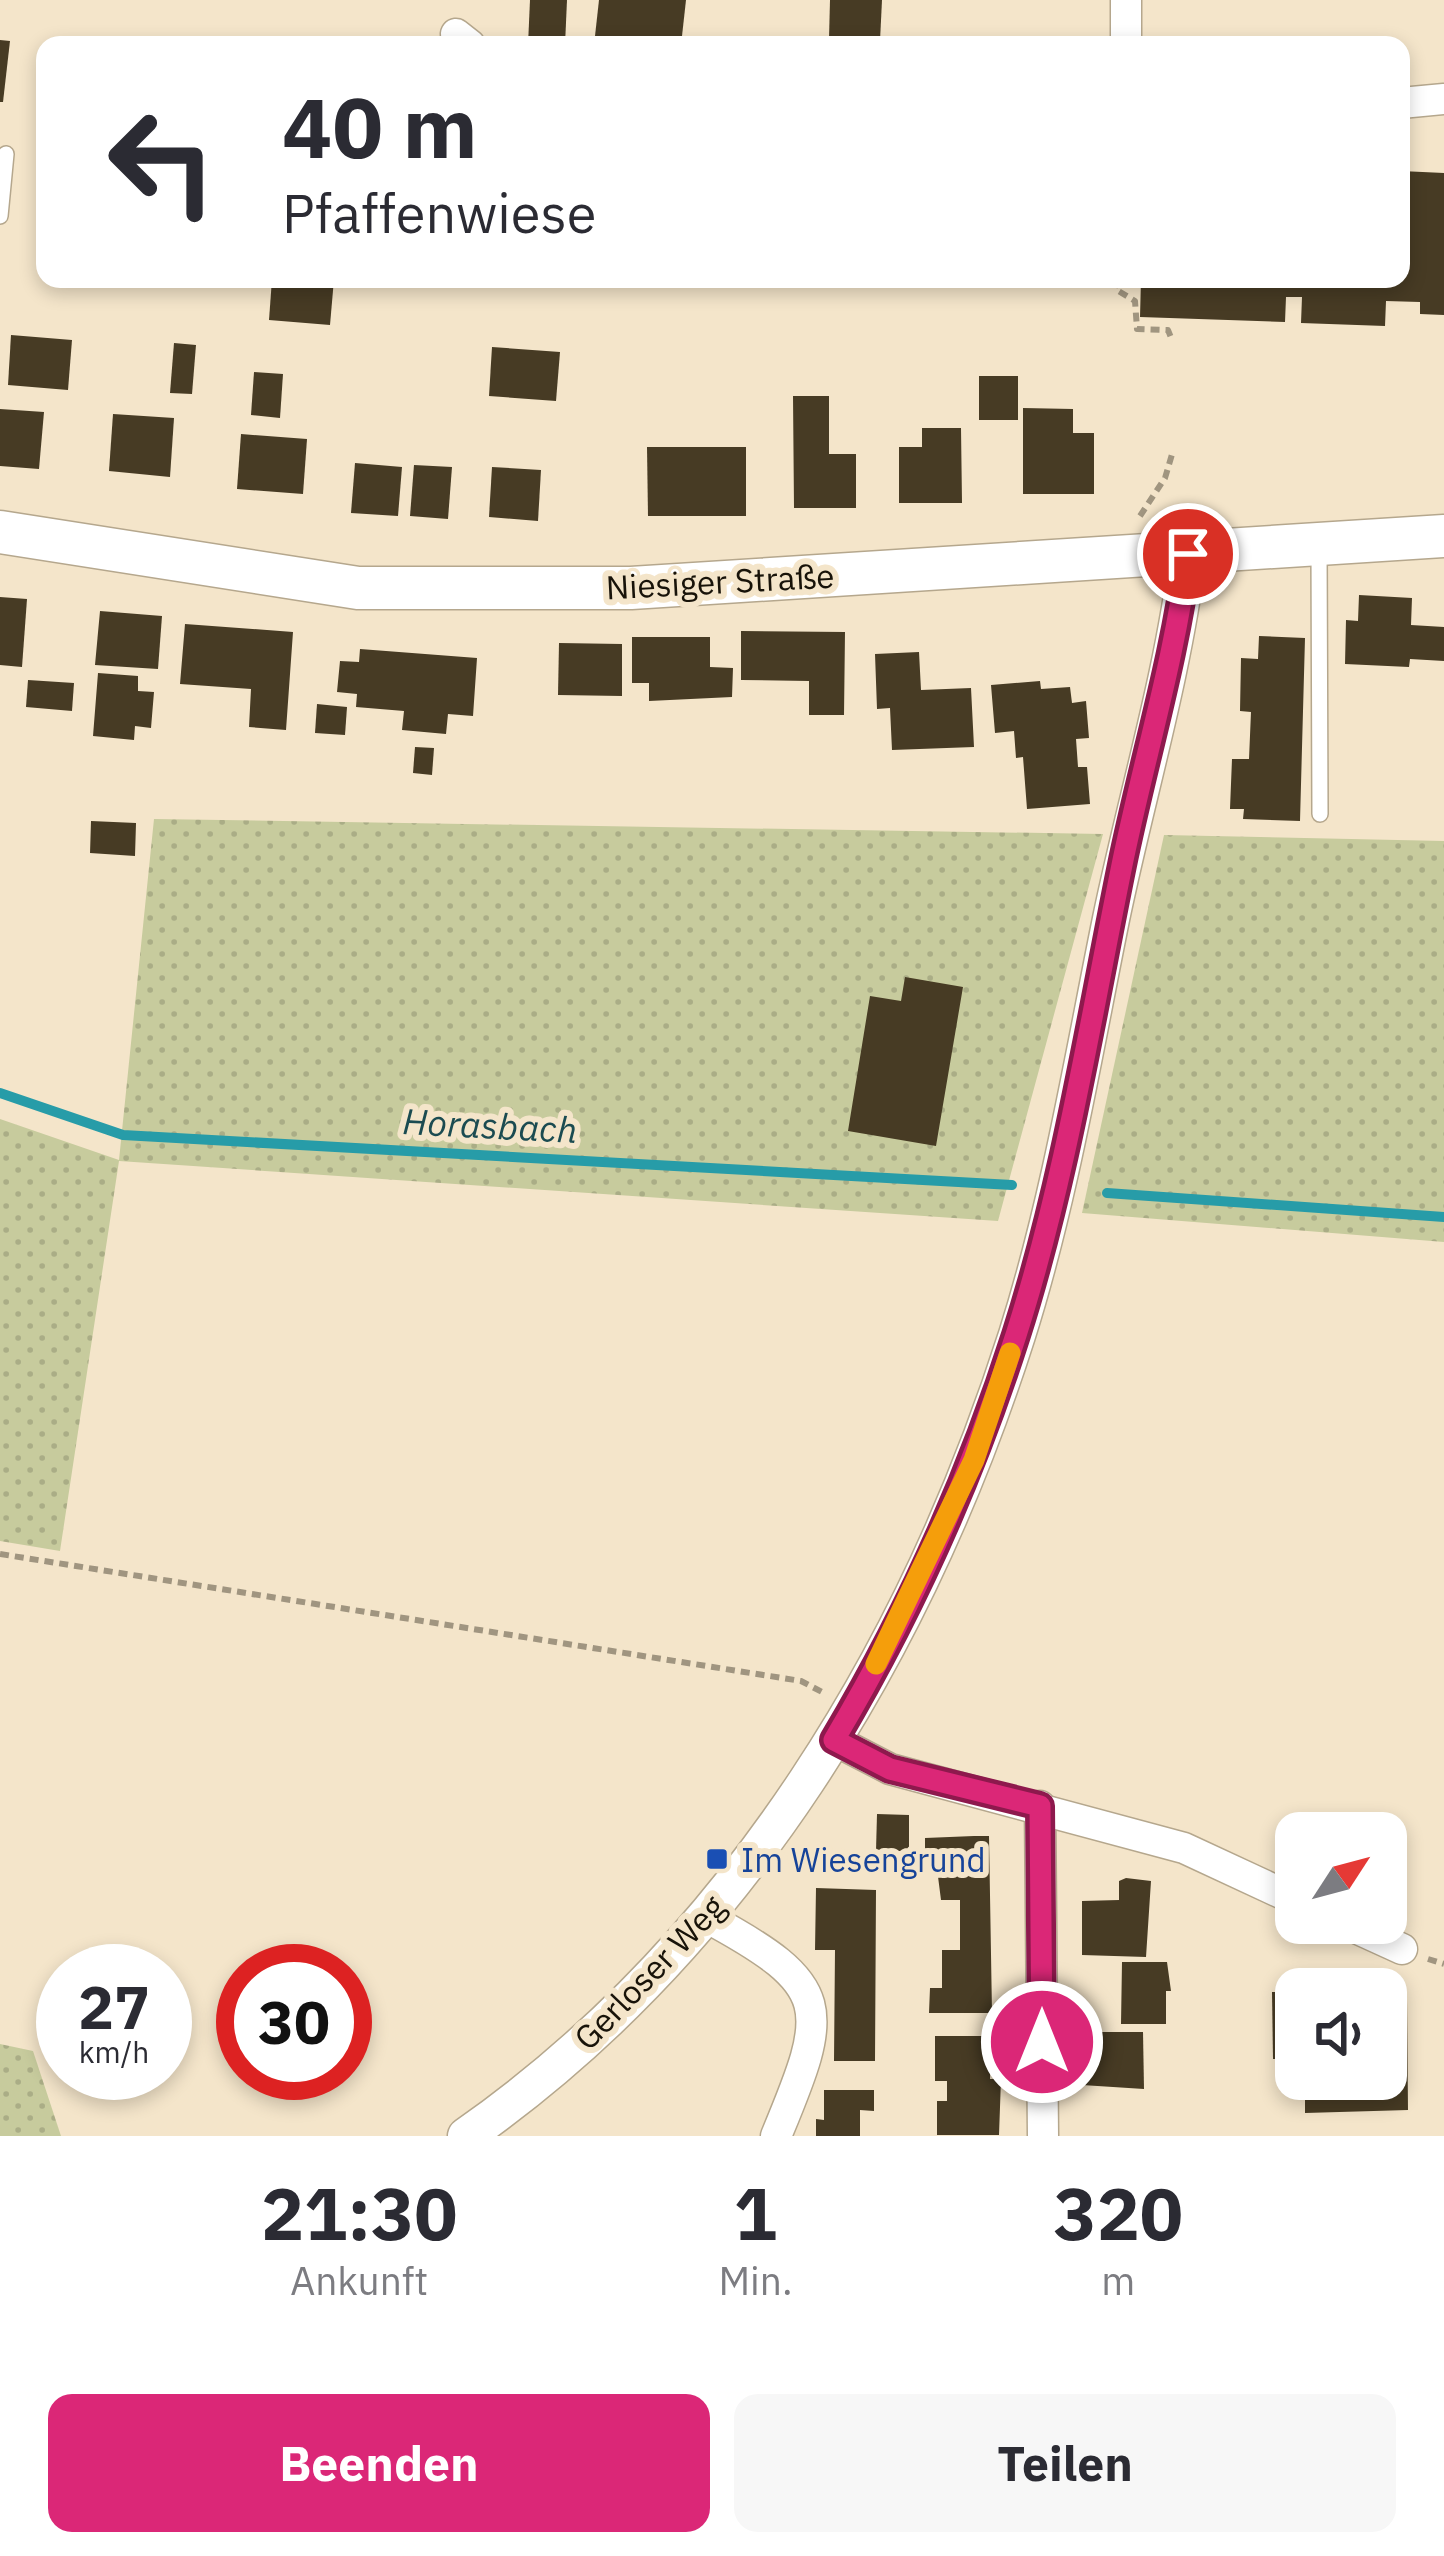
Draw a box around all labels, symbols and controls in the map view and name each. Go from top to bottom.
text: 40 m [282,72,478,181]
icon: left [84,84,240,240]
text: Pfaffenwiese [282,178,596,248]
pin [1137,503,1239,605]
icon: arrive [1155,521,1221,587]
street label: Niesiger Straße [605,554,835,608]
water label: Horasbach [402,1097,578,1153]
north arrow [1275,1812,1407,1944]
map controls [1275,1812,1407,2100]
place label: Im Wiesengrund [741,1838,986,1881]
marker: Im Wiesengrund [704,1846,730,1872]
street label: Gerloser Weg [564,1885,734,2059]
speed limit sign: 30 [216,1944,372,2100]
text: 27 [78,1967,150,2046]
button: sound [1275,1968,1407,2100]
position arrow [979,1979,1105,2105]
text: km/h [79,2032,149,2071]
text: 21:30 [261,2166,457,2260]
text: 1 [734,2166,777,2260]
text: 320 [1053,2166,1183,2260]
text: Ankunft [290,2255,428,2306]
text: Min. [718,2255,793,2306]
text: m [1101,2255,1135,2306]
button: Beenden [48,2394,710,2532]
button: Teilen [734,2394,1396,2532]

